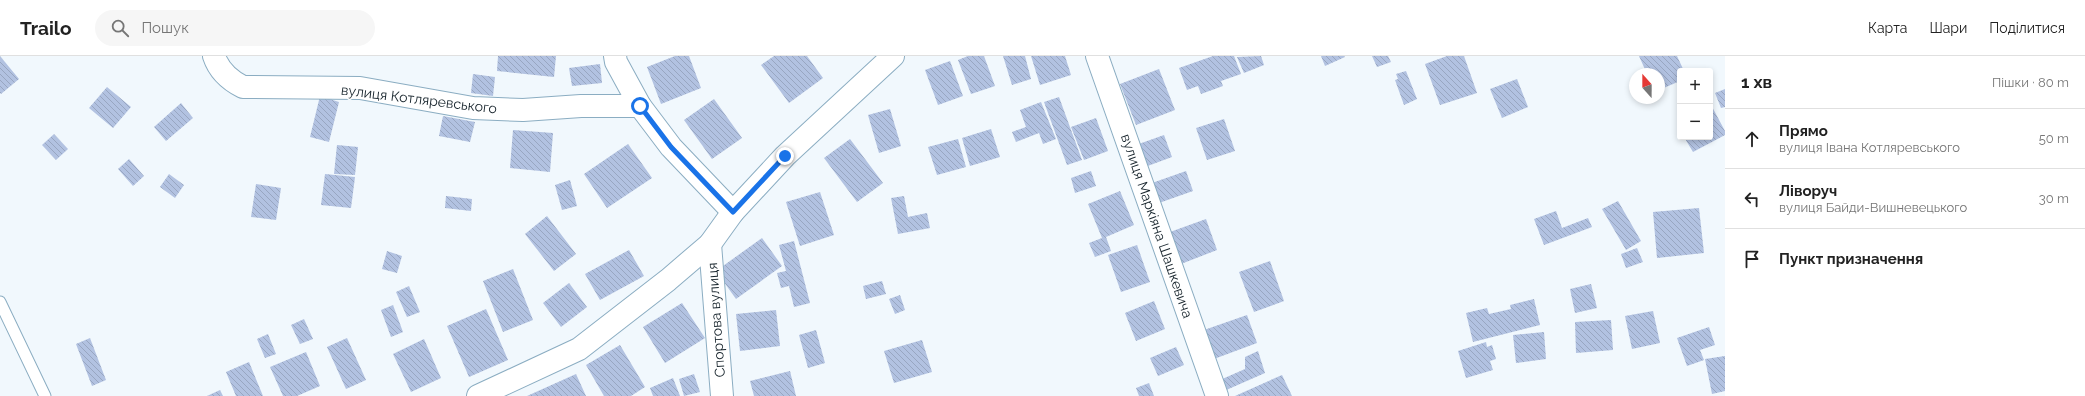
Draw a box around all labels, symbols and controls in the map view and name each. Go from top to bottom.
search box [95,10,375,46]
text: Trailo [20,17,71,39]
icon: search [109,17,131,39]
text: Пошук [141,19,189,37]
text: Карта [1868,20,1907,36]
text: Шари [1929,20,1967,36]
text: Поділитися [1989,20,2065,36]
north arrow [1629,68,1665,104]
map controls [1677,68,1713,140]
button: + [1677,68,1713,104]
text: 1 хв [1741,72,1772,92]
text: Пішки · 80 m [1992,75,2069,90]
street label: вулиця Котляревського [340,81,498,117]
route start [631,97,649,115]
button: − [1677,104,1713,140]
text: Прямо [1779,122,1828,140]
icon: ahead [1741,128,1763,150]
text: 50 m [2039,131,2069,146]
street label: вулиця Маркіяна Шашкевича [1118,132,1196,320]
text: вулиця Івана Котляревського [1779,140,1960,155]
route end [776,147,794,165]
text: Ліворуч [1779,182,1837,200]
icon: left [1741,188,1763,210]
text: 30 m [2039,191,2069,206]
text: вулиця Байди-Вишневецького [1779,200,1967,215]
icon: arrive [1741,248,1763,270]
text: Пункт призначення [1779,250,1923,268]
street label: Спортова вулиця [704,262,728,378]

